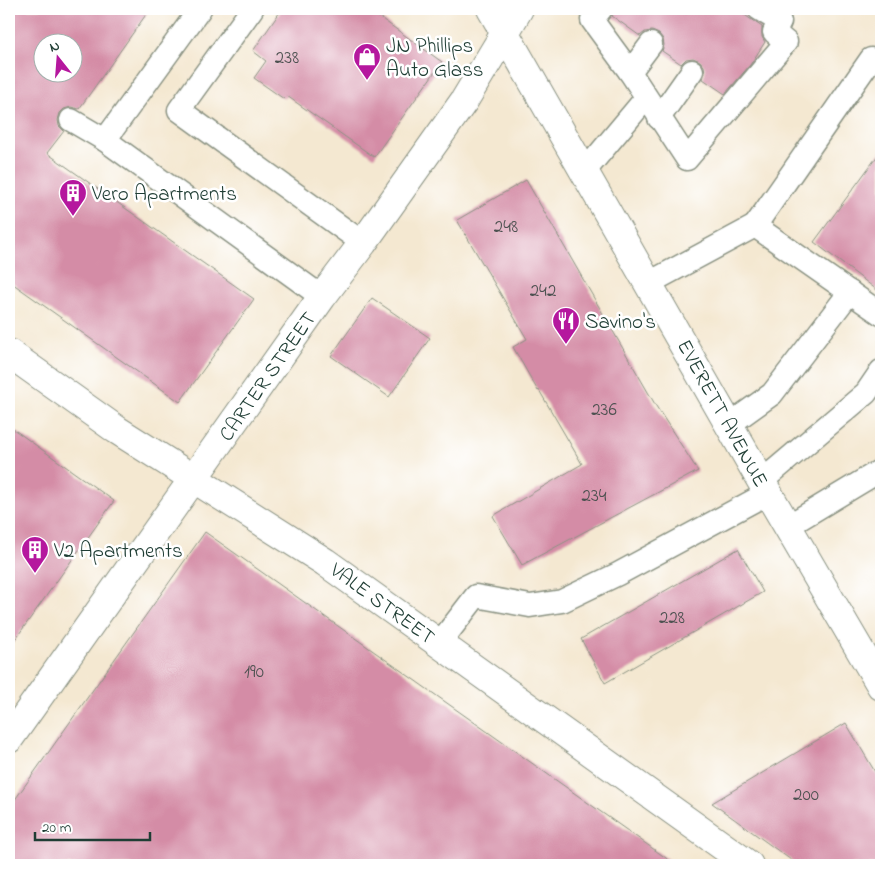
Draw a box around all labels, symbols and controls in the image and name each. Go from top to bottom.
north arrow [32,32,82,82]
place label: JN Phillips Auto Glass [386,32,484,86]
text: N [47,36,62,58]
shop icon: JN Phillips Auto Glass [352,42,382,81]
house number: 238 [275,45,299,72]
building icon: Vero Apartments [58,178,88,217]
place label: Vero Apartments [91,180,237,210]
house number: 248 [494,214,518,241]
house number: 242 [530,278,556,305]
street label: CARTER STREET [213,306,325,448]
restaurant icon: Savino's [551,306,581,345]
place label: Savino's [585,308,656,338]
street label: EVERETT AVENUE [668,335,774,493]
house number: 236 [591,397,617,424]
house number: 234 [581,483,607,510]
building icon: V2 Apartments [20,535,50,574]
place label: V2 Apartments [53,537,183,567]
street label: VALE STREET [322,556,440,653]
house number: 228 [659,605,685,632]
house number: 190 [244,659,264,686]
house number: 200 [793,782,819,809]
scale bar [35,809,150,841]
text: 20 m [42,817,72,839]

